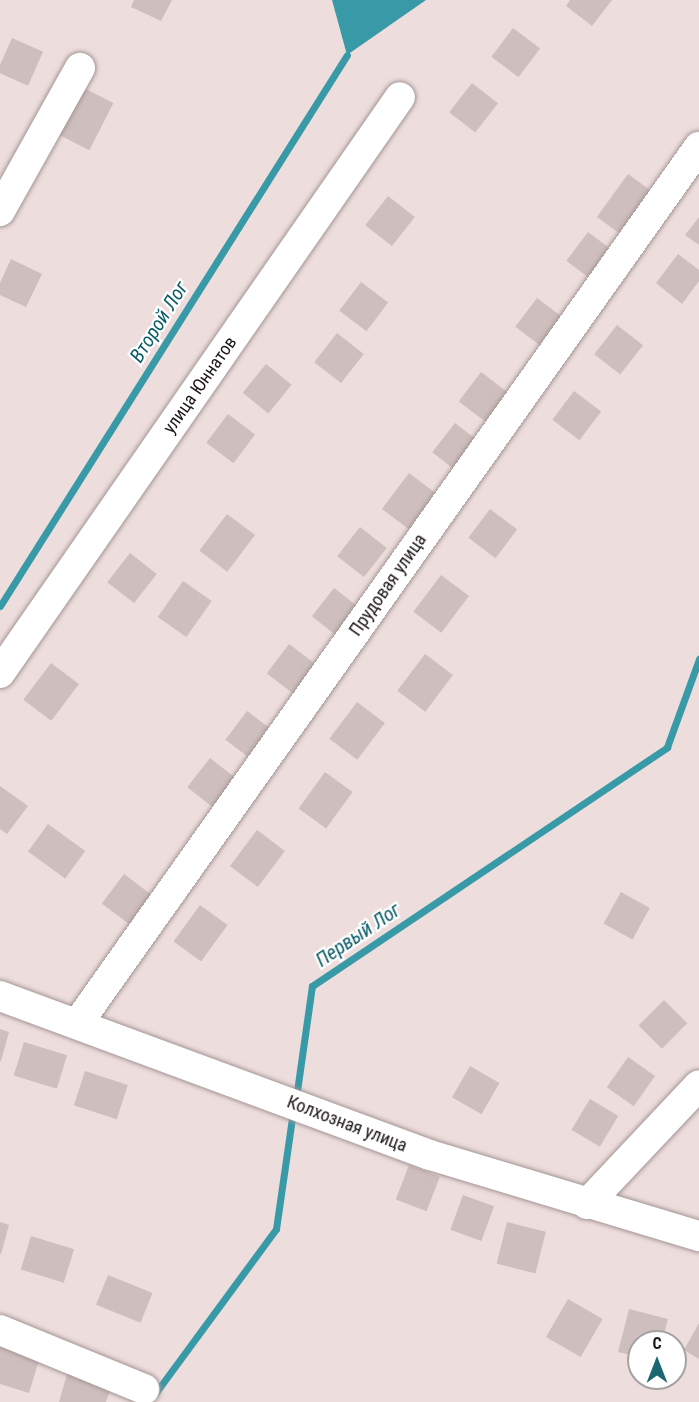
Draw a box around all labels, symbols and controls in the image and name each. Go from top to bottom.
water label: Второй Лог [125,277,193,367]
street label: улица Юннатов [159,332,241,438]
street label: Прудовая улица [345,530,431,640]
water label: Первый Лог [311,898,405,972]
street label: Колхозная улица [284,1091,410,1157]
north arrow [627,1330,687,1390]
text: С [652,1334,662,1353]

